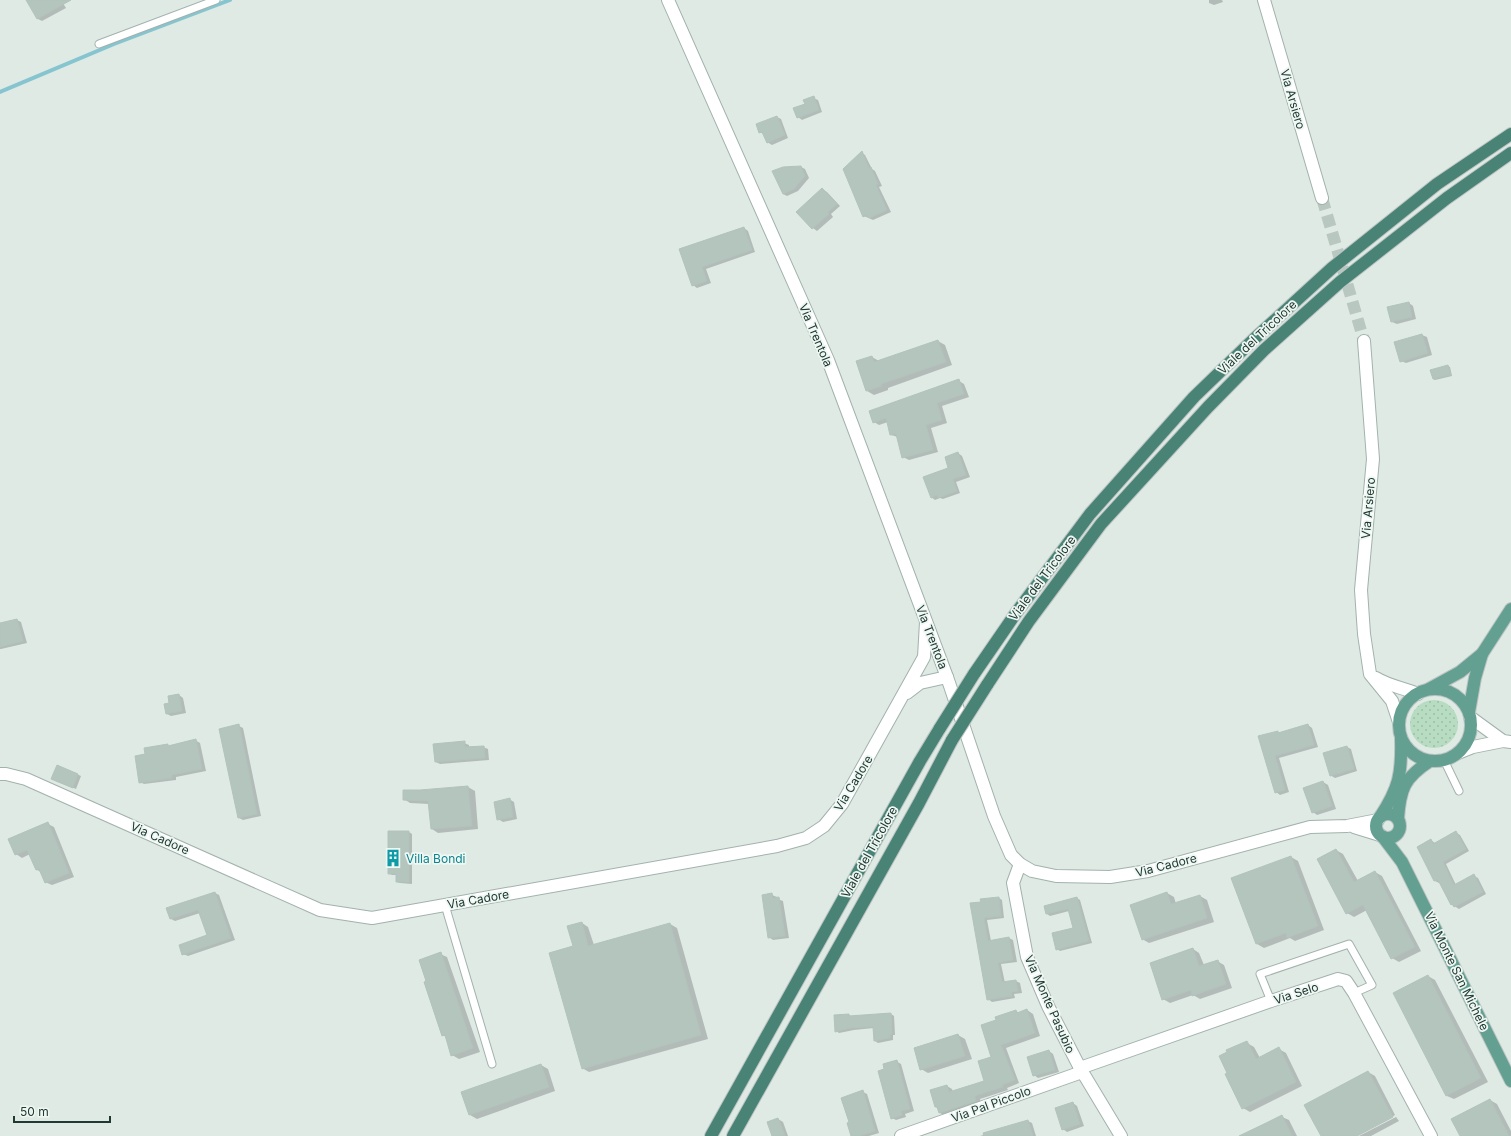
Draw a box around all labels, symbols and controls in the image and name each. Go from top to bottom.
street label: Via Arsiero [1277,67,1309,131]
street label: Viale del Tricolore [1215,297,1299,377]
street label: Via Trentola [796,301,836,369]
street label: Via Arsiero [1358,477,1378,539]
street label: Viale del Tricolore [1005,533,1079,623]
street label: Via Trentola [913,603,951,671]
street label: Via Cadore [830,752,876,814]
street label: Viale del Tricolore [838,804,900,900]
street label: Via Cadore [128,818,192,858]
building icon: Villa Bondi [383,848,403,868]
street label: Via Cadore [1134,850,1198,880]
place label: Villa Bondi [406,851,466,866]
street label: Via Cadore [446,886,510,912]
street label: Via Monte San Michele [1422,909,1492,1033]
street label: Via Monte Pasubio [1022,953,1078,1055]
street label: Via Selo [1272,979,1320,1007]
street label: Via Pal Piccolo [949,1083,1033,1125]
scale bar [14,1098,110,1124]
text: 50 m [20,1104,49,1119]

